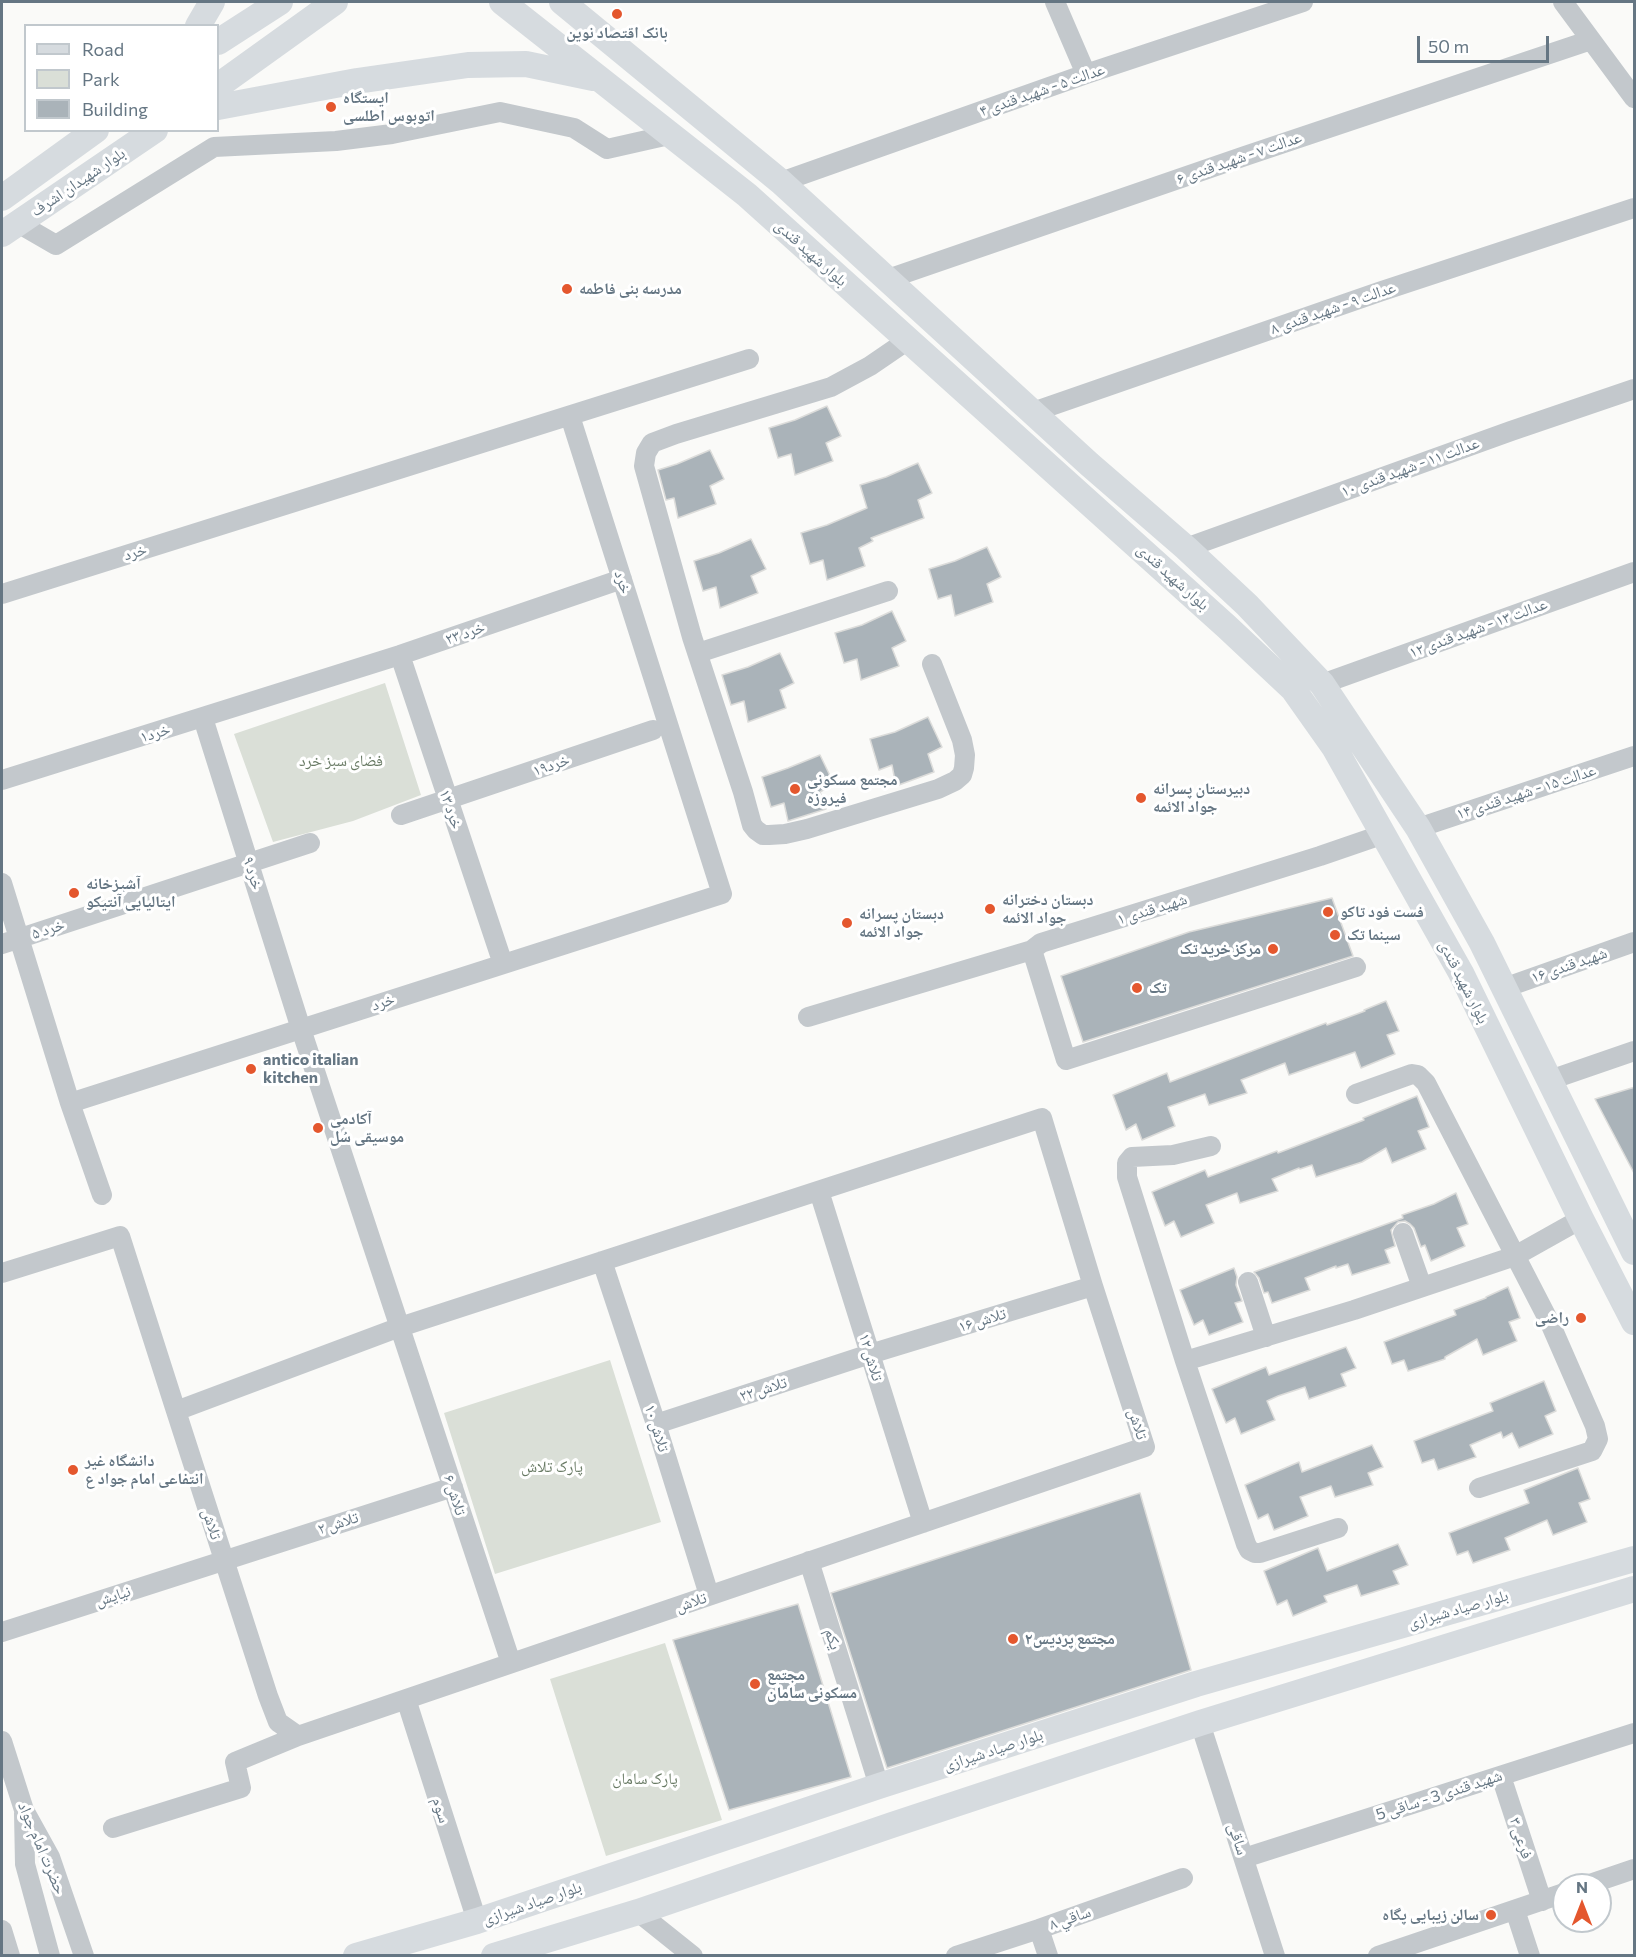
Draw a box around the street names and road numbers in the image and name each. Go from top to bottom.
street label: عدالت ۵ - شهید قندی ۴ [977,60,1107,120]
street label: عدالت ۷ - شهید قندی ۶ [1174,128,1304,188]
street label: بلوار شهیدان اشرف [27,143,129,221]
street label: بلوار شهید قندی [771,216,851,290]
street label: عدالت ۹ - شهید قندی ۸ [1268,278,1398,338]
street label: عدالت ۱۱ - شهید قندی ۱۰ [1338,433,1482,501]
street label: خرد [121,539,149,565]
street label: بلوار شهید قندی [1133,540,1213,614]
street label: خرد [610,568,636,596]
street label: عدالت ۱۳ - شهید قندی ۱۲ [1406,594,1550,662]
street label: خرد ۲۳ [443,617,487,649]
street label: خرد۱ [138,719,172,747]
street label: خرد۱۹ [530,750,572,780]
street label: عدالت ۱۵ - شهید قندی ۱۴ [1454,760,1598,824]
street label: خرد ۱۳ [435,787,467,831]
street label: خرد ۹ [239,854,267,892]
street label: شهيد قندی ۱ [1115,889,1189,929]
street label: خرد ۵ [29,915,67,943]
street label: بلوار شهید قندی [1435,937,1493,1027]
street label: شهید قندی ۱۶ [1528,943,1610,987]
street label: خرد [369,989,397,1015]
street label: تلاش ۱۶ [956,1304,1008,1336]
street label: تلاش ۱۲ [855,1331,887,1383]
street label: تلاش ۲۲ [737,1372,789,1406]
street label: تلاش ۱۰ [640,1402,674,1454]
street label: تلاش [1124,1406,1152,1442]
street label: تلاش ۶ [439,1472,471,1518]
street label: تلاش [198,1506,226,1542]
street label: تلاش ۲ [315,1507,361,1539]
street label: نیایش [93,1581,133,1611]
street label: بلوار صیاد شیرازی [1406,1586,1510,1632]
street label: تلاش [673,1588,709,1616]
street label: یکم [821,1626,845,1652]
street label: بلوار صیاد شیرازی [941,1725,1045,1775]
street label: شهید قندی 3 - ساقی 5 [1373,1766,1505,1824]
street label: سوم [428,1795,454,1825]
street label: حضرت امام جواد [14,1799,70,1897]
street label: فرعی ۳ [1505,1815,1537,1861]
street label: ساقی [1224,1821,1252,1857]
street label: بلوار صیاد شیرازی [480,1877,584,1929]
street label: ساقي ۸ [1047,1902,1093,1934]

